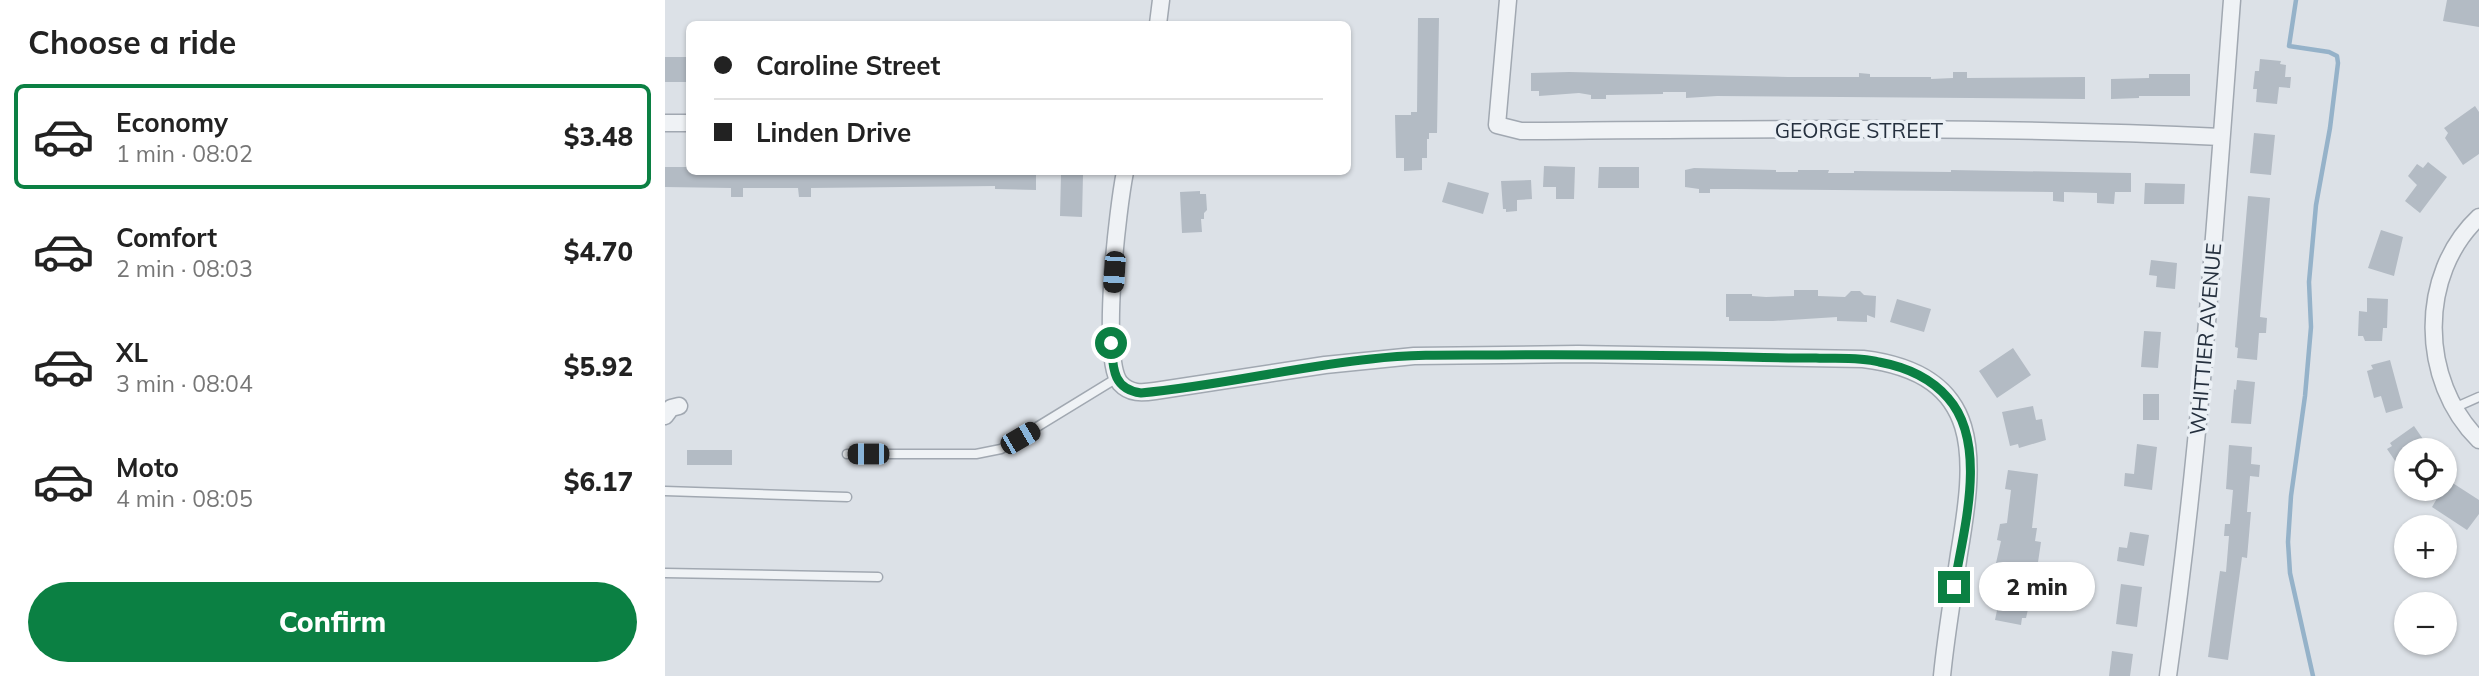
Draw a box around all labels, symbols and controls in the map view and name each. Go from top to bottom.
text: Choose a ride [28,22,236,62]
text: Caroline Street [756,49,940,82]
icon: car [32,105,95,168]
text: Economy [116,106,228,139]
text: Linden Drive [756,116,911,149]
street label: GEORGE STREET [1775,117,1944,143]
text: $3.48 [564,120,633,153]
text: 1 min · 08:02 [116,139,253,168]
icon: car [32,220,95,283]
text: Comfort [116,221,217,254]
text: $4.70 [564,235,633,268]
street label: WHITTIER AVENUE [2184,242,2226,436]
car [1103,250,1126,294]
text: 2 min · 08:03 [116,254,253,283]
route start [1095,327,1127,359]
icon: car [32,335,95,398]
text: XL [116,336,148,369]
text: $5.92 [564,350,633,383]
text: 3 min · 08:04 [116,369,253,398]
car [997,418,1044,458]
map controls [2394,438,2457,655]
button: locate [2394,438,2457,501]
car [848,444,890,465]
icon: car [32,450,95,513]
text: Moto [116,451,179,484]
text: $6.17 [564,465,633,498]
text: 4 min · 08:05 [116,484,253,513]
button: + [2394,515,2457,578]
callout: 2 min [1979,562,2094,612]
route end [1938,571,1970,603]
text: 2 min [2006,572,2068,601]
button: Confirm [28,582,637,662]
button: − [2394,592,2457,655]

